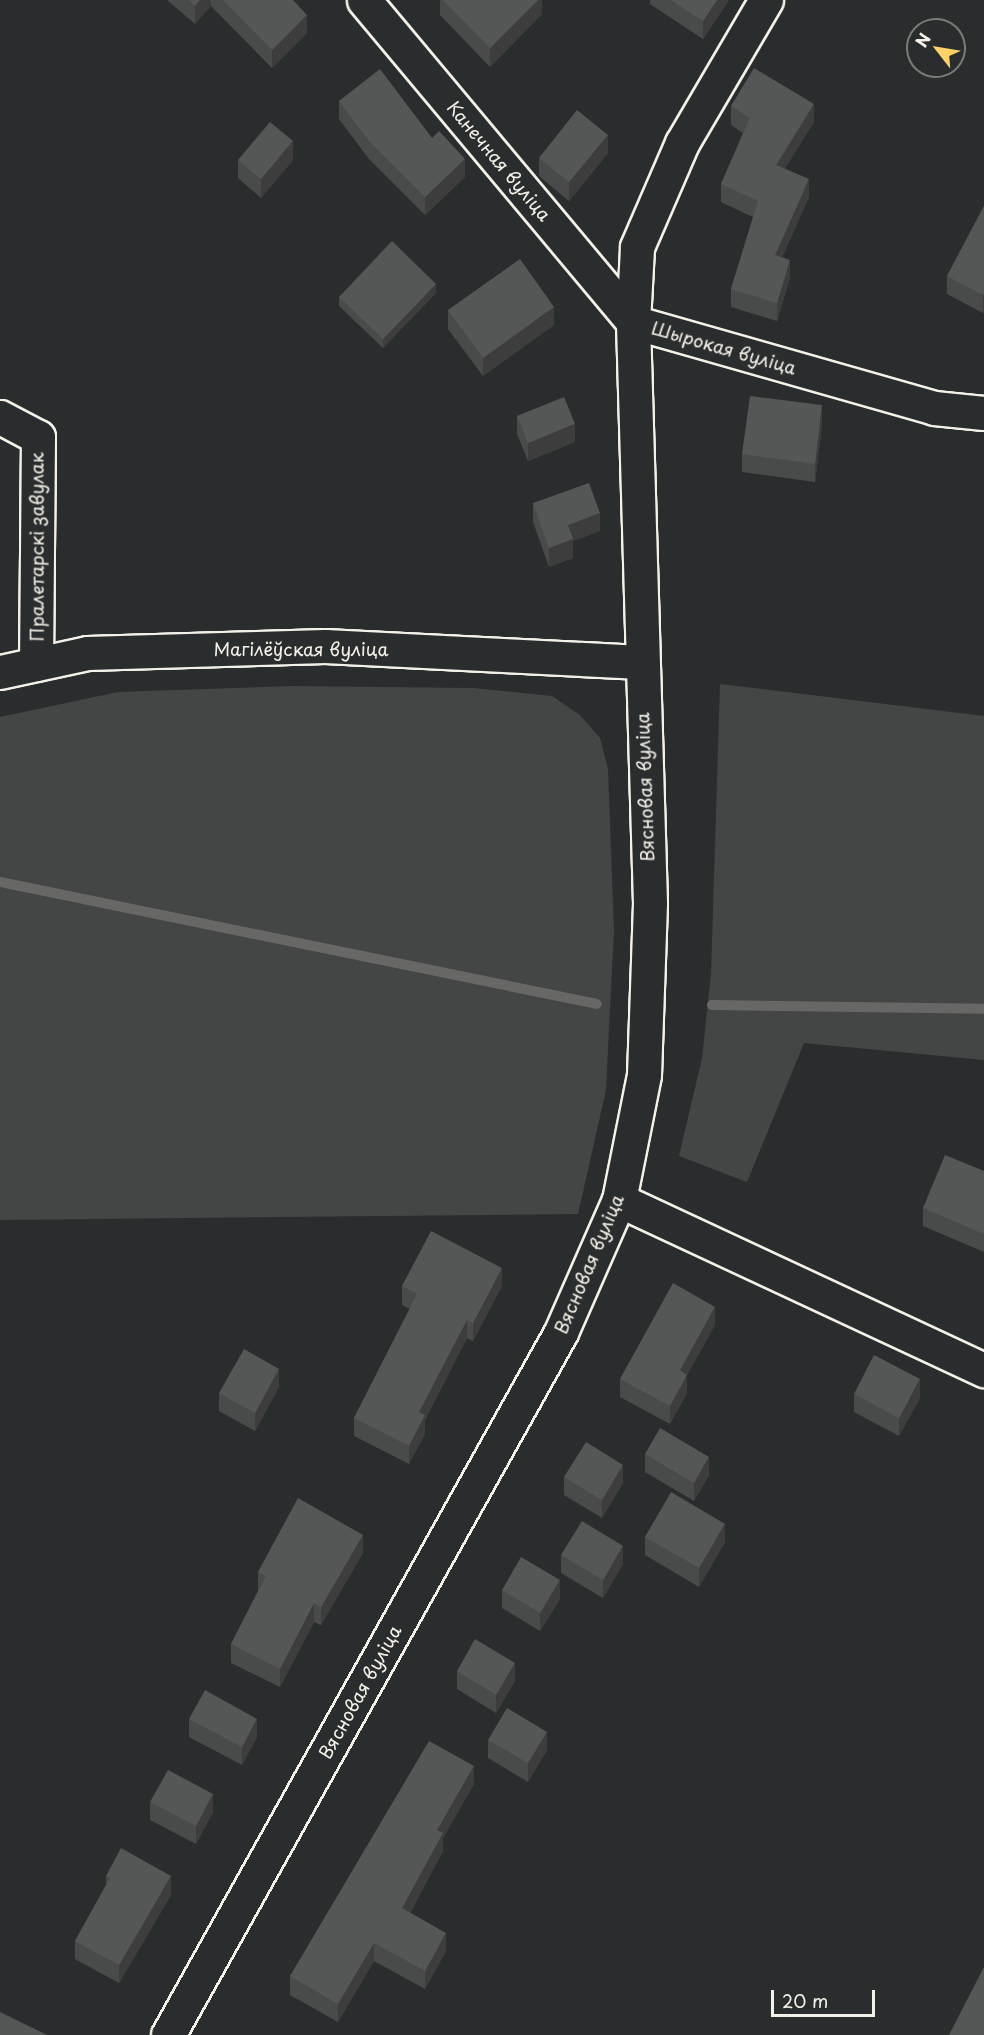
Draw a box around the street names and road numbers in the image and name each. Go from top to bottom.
street label: Канечная вуліца [442,96,556,226]
street label: Шырокая вуліца [649,317,799,379]
street label: Пралетарскі завулак [26,452,48,642]
street label: Магілёўская вуліца [213,638,389,660]
street label: Вясновая вуліца [632,712,658,862]
street label: Вясновая вуліца [550,1191,628,1337]
street label: Вясновая вуліца [314,1621,406,1763]

